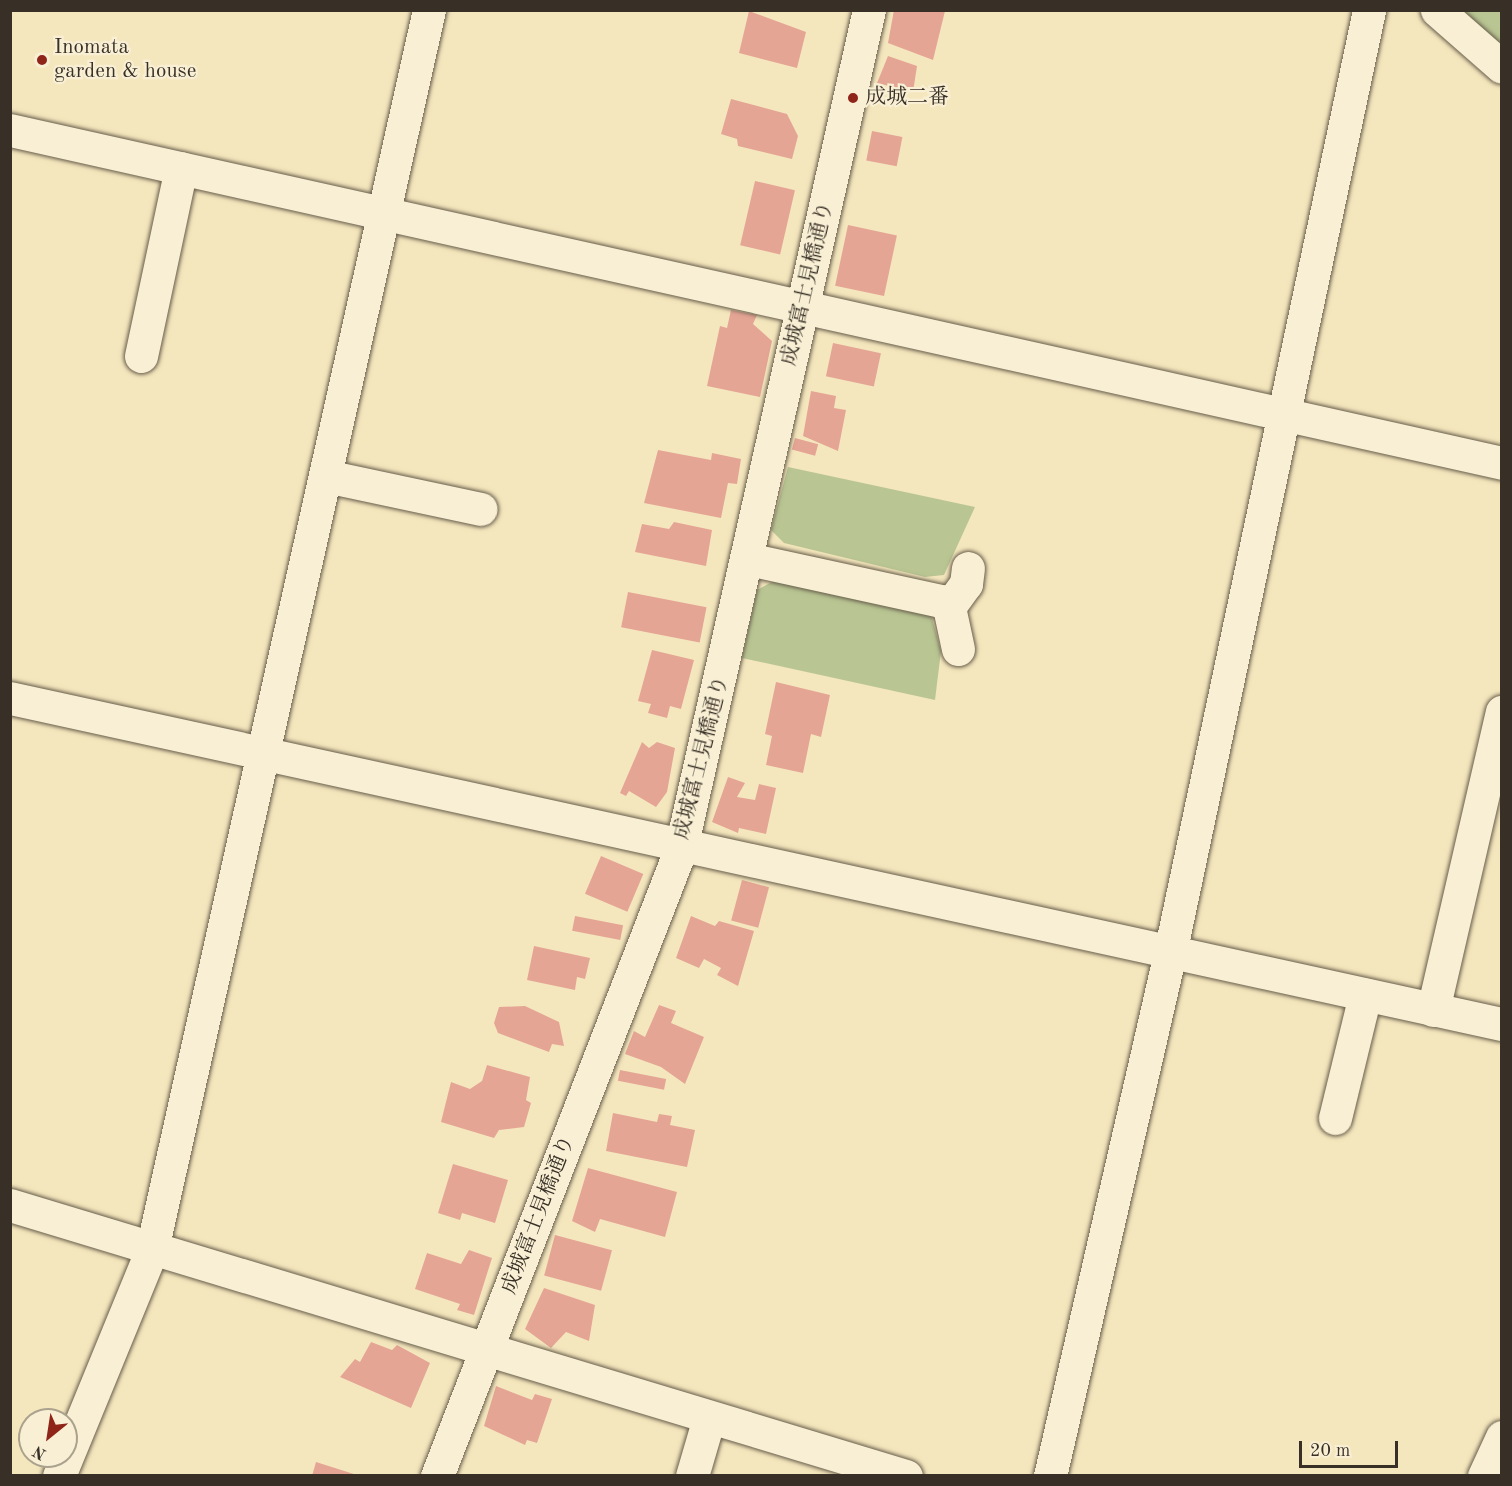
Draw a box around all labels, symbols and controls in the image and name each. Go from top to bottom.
place label: Inomata garden & house [54,35,196,85]
marker: Inomata garden & house [35,53,49,67]
place label: 成城二番 [865,85,949,111]
marker: 成城二番 [846,91,860,105]
street label: 成城富士見橋通り [777,199,839,369]
street label: 成城富士見橋通り [669,673,735,843]
street label: 成城富士見橋通り [497,1132,581,1298]
north arrow [18,1408,78,1468]
scale bar [1302,1429,1401,1467]
text: N [31,1442,49,1462]
text: 20 m [1310,1442,1350,1460]

